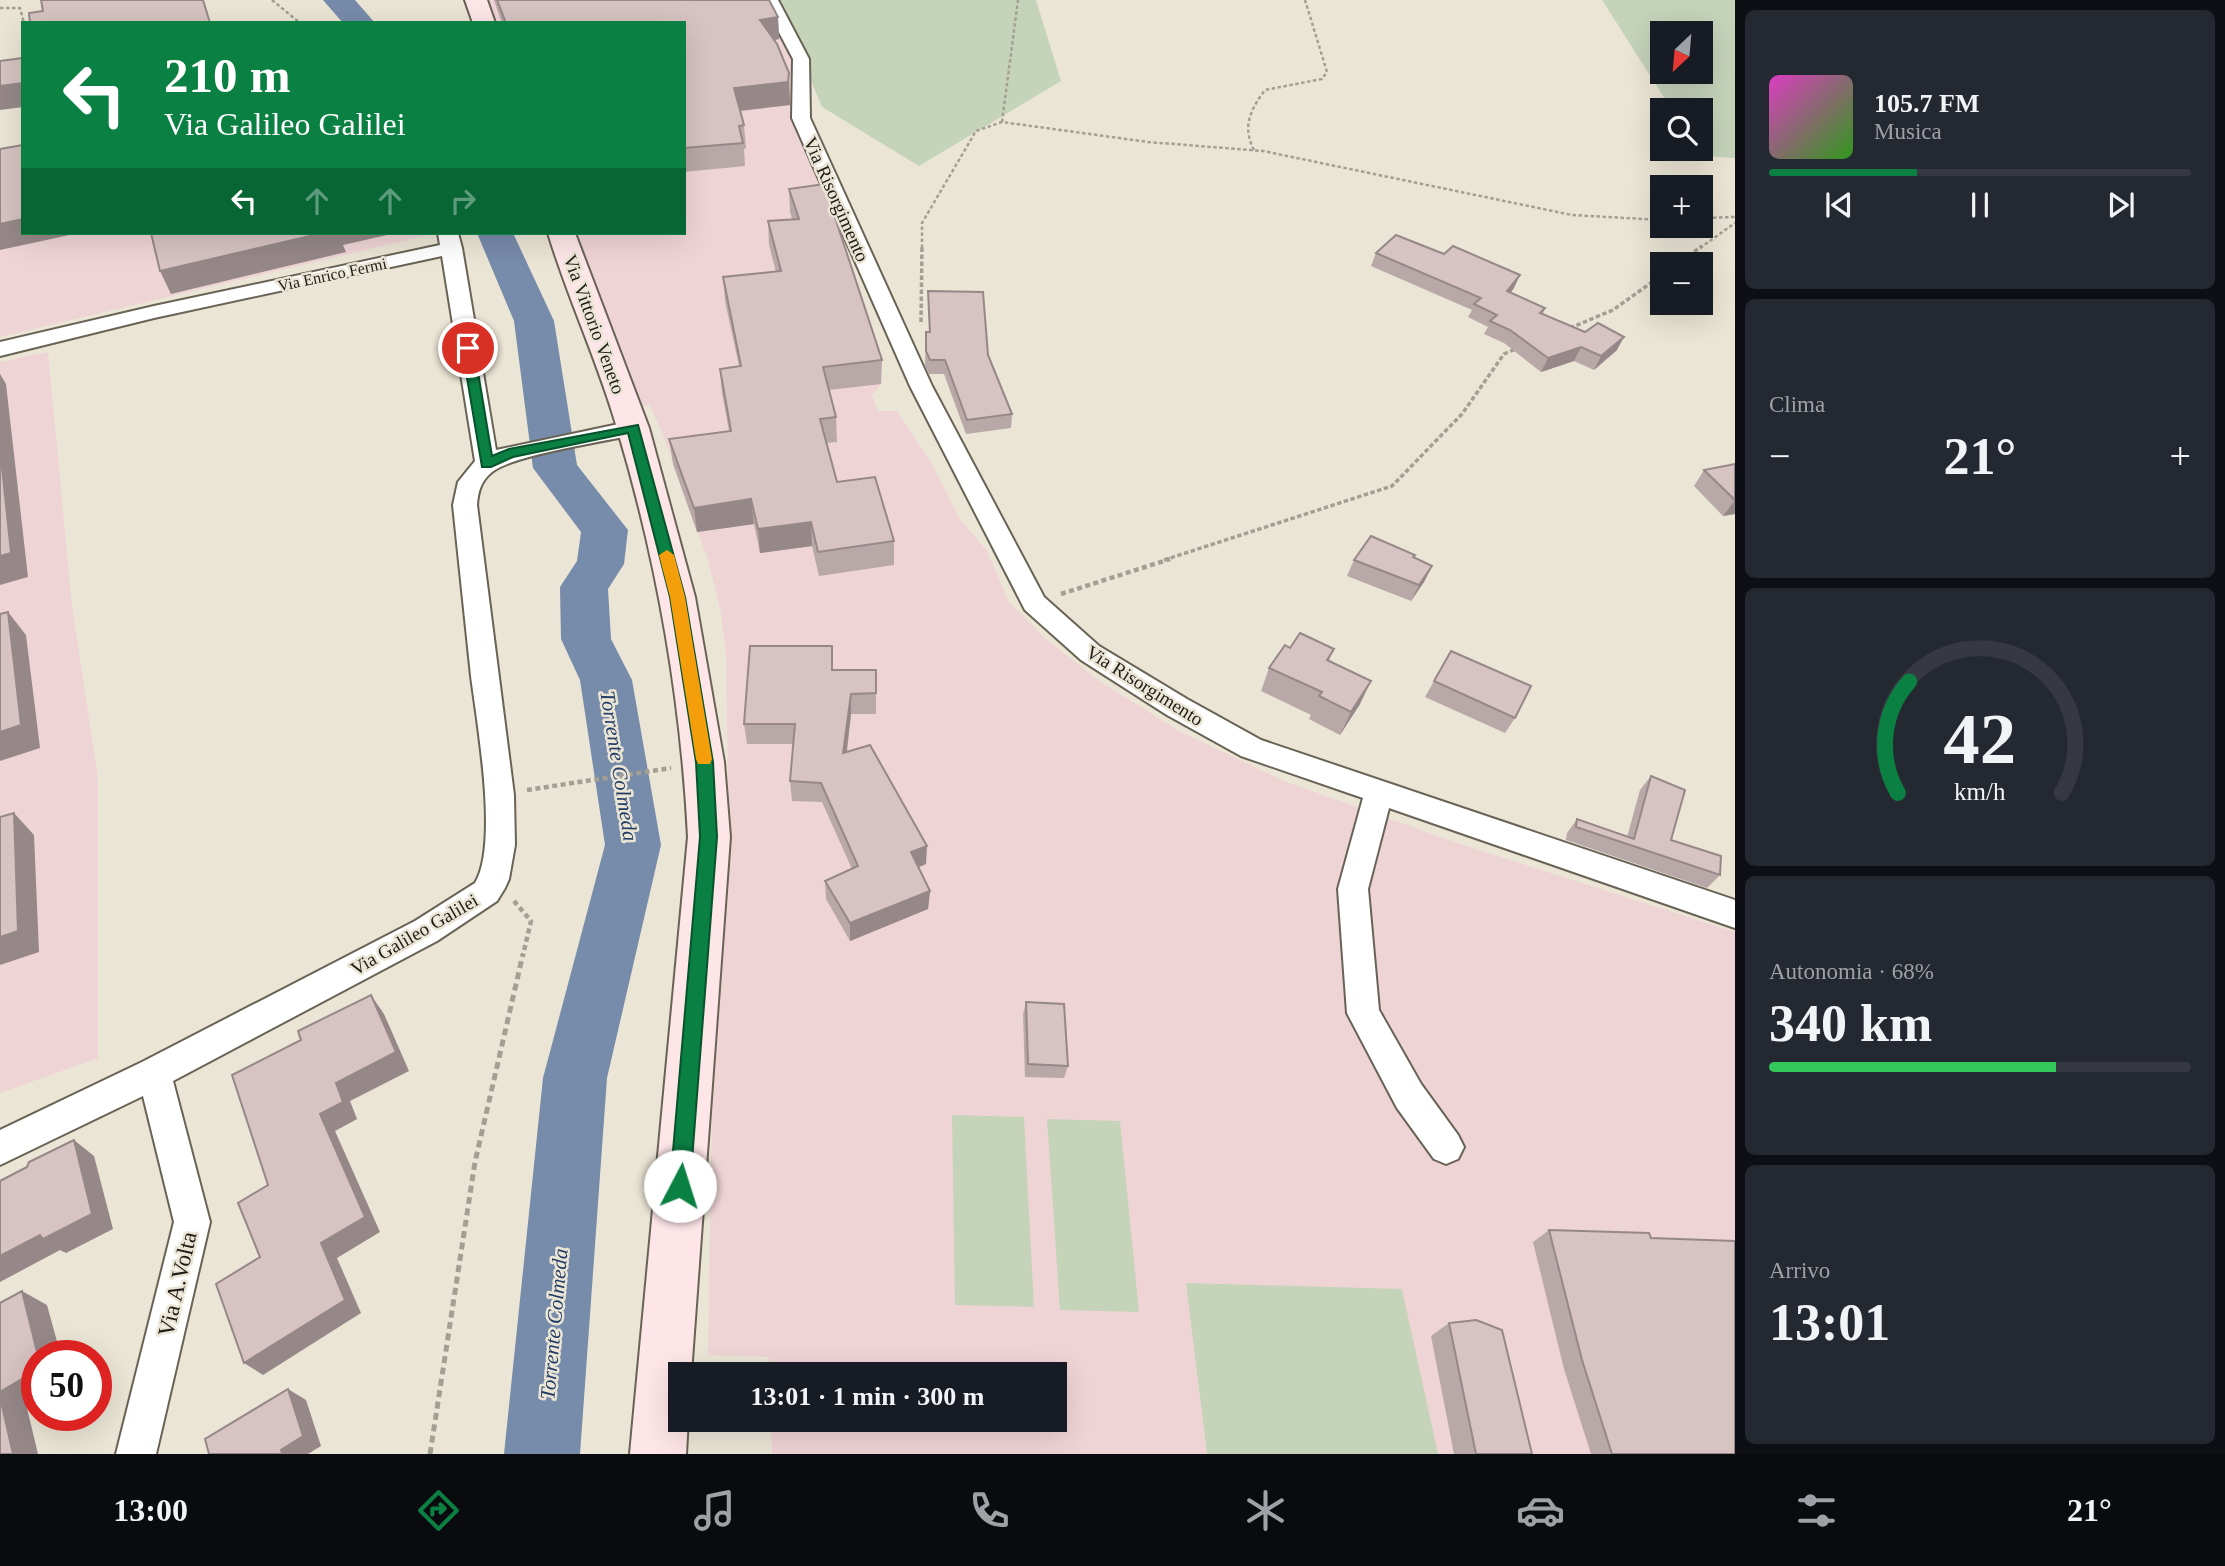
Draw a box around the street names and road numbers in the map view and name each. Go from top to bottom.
street label: Via Risorgimento [800,134,873,265]
street label: Via Vittorio Veneto [560,252,630,397]
street label: Via Enrico Fermi [276,255,389,294]
street label: Via Risorgimento [1082,641,1207,730]
street label: Via Galileo Galilei [347,889,482,979]
street label: Via A.Volta [153,1229,202,1339]

